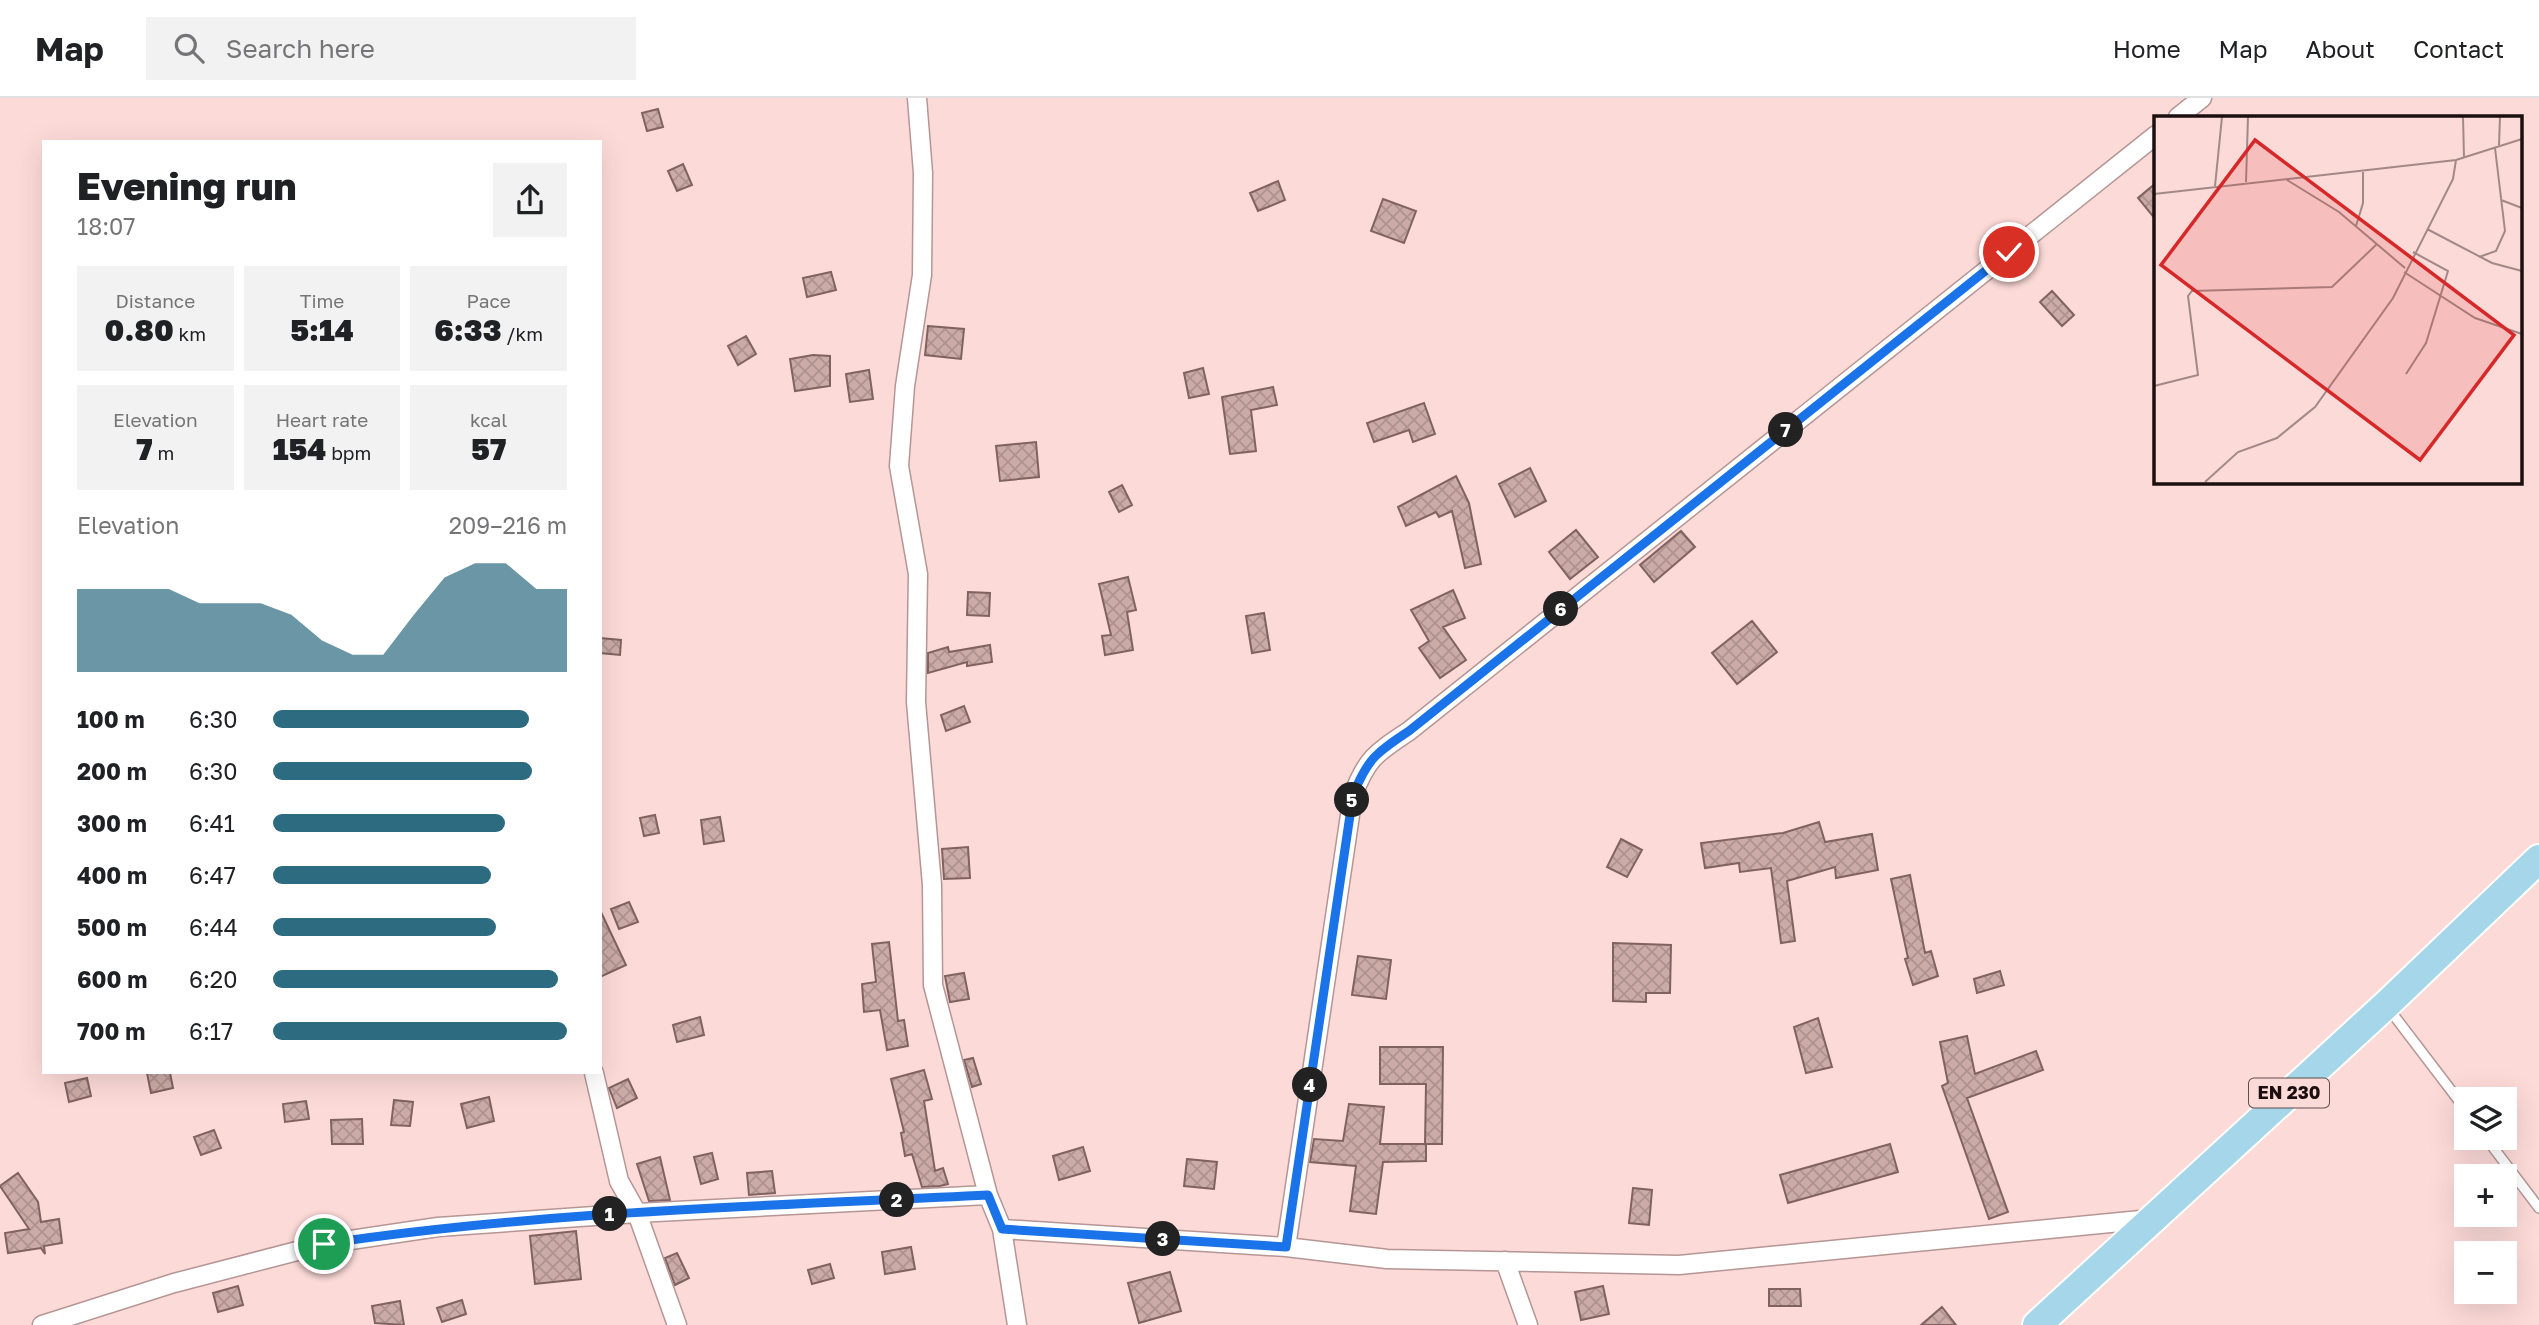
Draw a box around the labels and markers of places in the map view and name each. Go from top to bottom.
pin [1979,222,2039,282]
pin: 7 [1768,412,1803,448]
pin: 6 [1544,592,1578,626]
pin: 5 [1334,782,1370,818]
pin: 4 [1292,1068,1328,1102]
pin: 2 [880,1182,914,1218]
pin: 1 [592,1196,628,1232]
pin [294,1214,354,1274]
pin: 3 [1146,1222,1180,1256]

